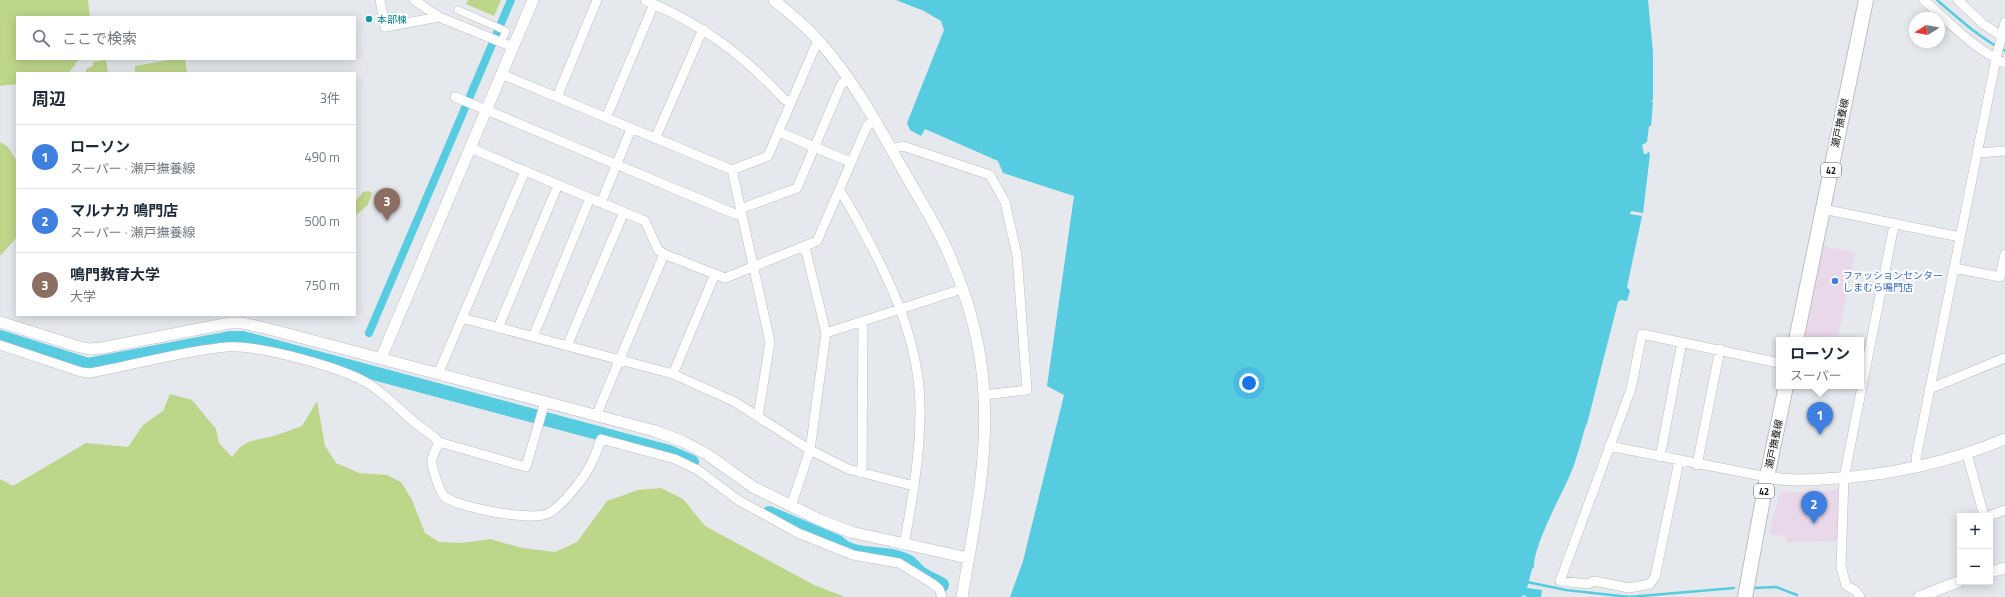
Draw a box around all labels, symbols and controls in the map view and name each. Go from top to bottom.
place label: 本部棟 [377,12,407,27]
north arrow [1909,12,1945,48]
marker: 本部棟 [364,14,374,24]
search box [16,16,356,60]
icon: search [30,27,52,49]
text: ここで検索 [62,27,137,50]
text: 周辺 [32,86,66,112]
text: 3件 [320,88,340,108]
street label: 瀬戸撫養線 [1827,97,1853,149]
text: ローソン [70,135,130,158]
text: 1 [41,147,49,167]
text: 490 m [304,147,340,167]
text: スーパー · 瀬戸撫養線 [70,158,195,178]
road number: 42 [1821,163,1841,177]
pin: 3 [374,188,400,221]
text: マルナカ 鳴門店 [70,199,178,222]
text: 2 [41,211,49,231]
text: 500 m [304,211,340,231]
text: スーパー · 瀬戸撫養線 [70,222,195,242]
text: 鳴門教育大学 [70,263,160,286]
place label: ファッションセンター しまむら鳴門店 [1843,268,1943,295]
text: 3 [41,275,49,295]
text: 750 m [304,275,340,295]
marker: ファッションセンター しまむら鳴門店 [1830,276,1840,286]
text: 大学 [70,286,96,306]
popup [1776,337,1864,389]
text: ローソン [1790,342,1850,365]
text: スーパー [1790,365,1842,385]
your location [1239,373,1259,393]
pin: 1 [1807,402,1833,435]
street label: 瀬戸撫養線 [1761,418,1787,470]
road number: 42 [1754,484,1774,498]
pin: 2 [1801,491,1827,524]
map controls [1957,513,1993,585]
button: + [1957,513,1993,549]
button: − [1957,549,1993,585]

